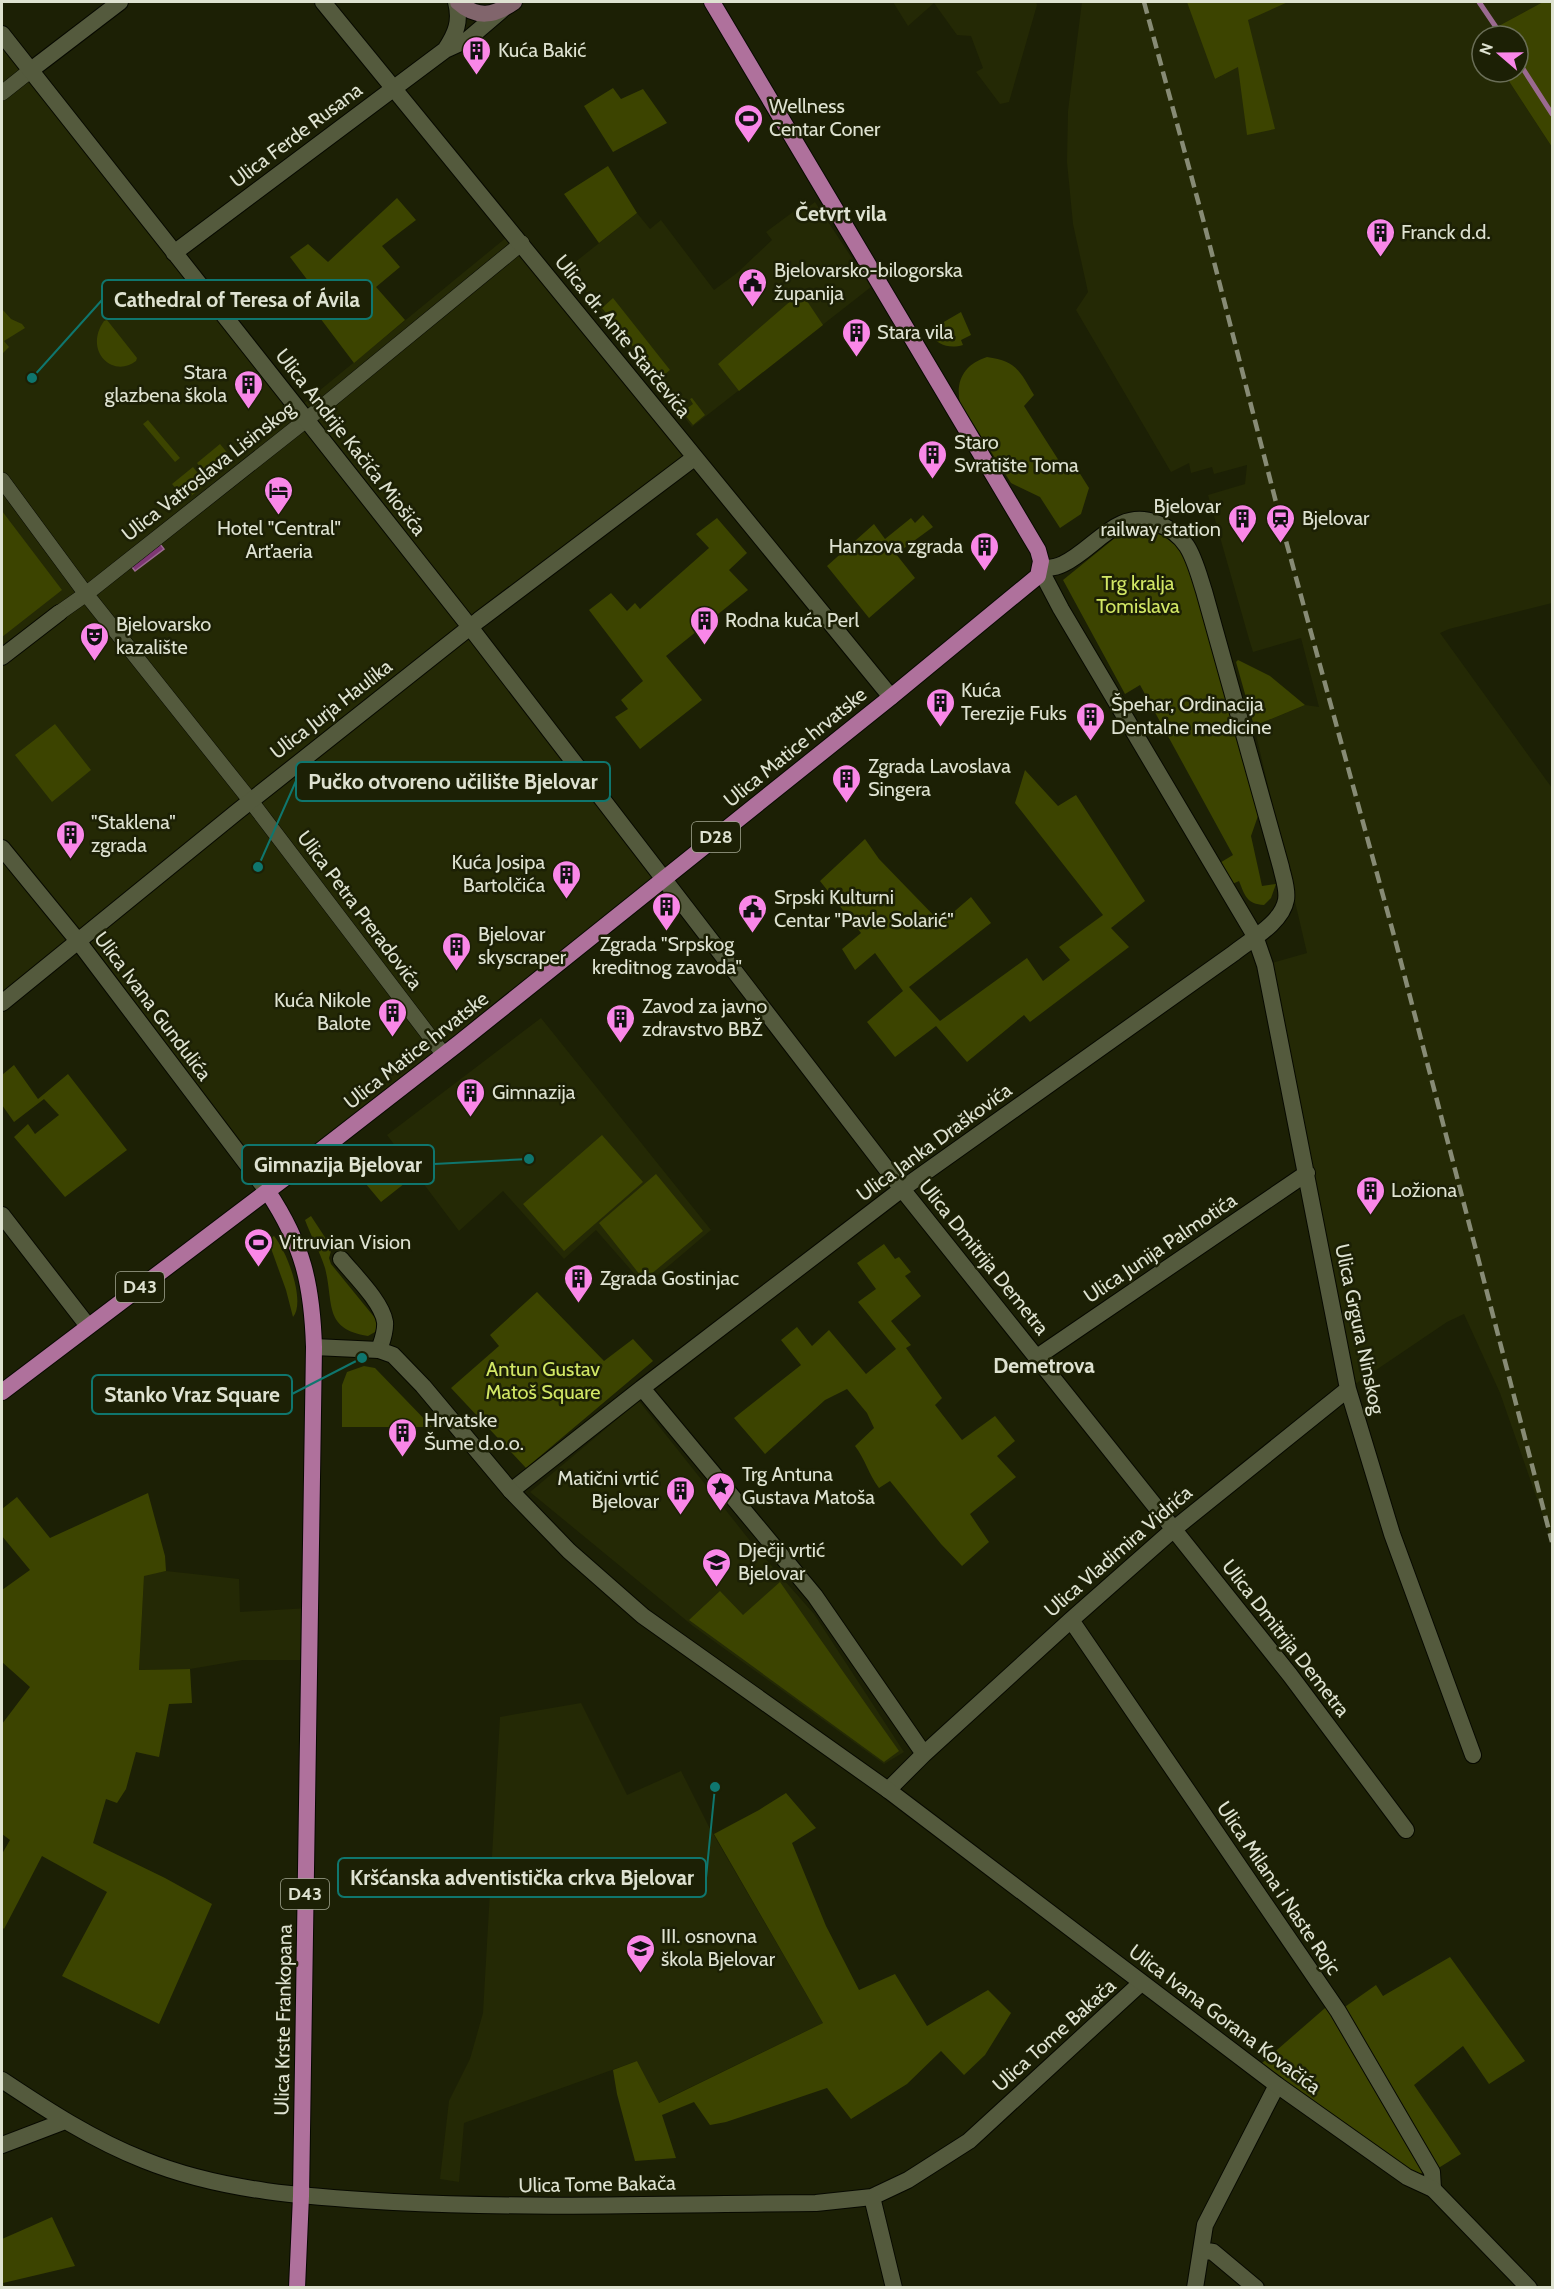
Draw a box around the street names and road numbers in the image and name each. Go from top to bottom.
street label: Ulica Ferde Rusana [225,77,367,192]
street label: Ulica dr. Ante Starčevića [550,250,696,423]
street label: Ulica Andrije Kačića Miošića [271,344,432,540]
street label: Ulica Vatroslava Lisinskog [117,395,300,546]
street label: Ulica Jurja Haulika [265,654,397,764]
street label: Ulica Matice hrvatske [719,682,871,812]
road number: D28 [692,822,740,852]
street label: Ulica Petra Preradovića [292,826,428,995]
street label: Ulica Ivana Gundulića [89,927,217,1085]
street label: Ulica Matice hrvatske [339,986,493,1114]
street label: Ulica Janka Draškovića [852,1078,1016,1206]
street label: Ulica Dmitrija Demetra [914,1174,1054,1340]
street label: Ulica Junija Palmotića [1079,1188,1241,1308]
street label: Ulica Grgura Ninskog [1330,1242,1390,1417]
road number: D43 [116,1272,164,1302]
street label: Ulica Vladimira Vidrića [1039,1480,1197,1622]
street label: Ulica Dmitrija Demetra [1217,1555,1355,1722]
street label: Ulica Milana i Naste Rojc [1212,1797,1346,1979]
road number: D43 [281,1879,329,1909]
street label: Ulica Krste Frankopana [269,1924,297,2116]
street label: Ulica Ivana Gorana Kovačića [1124,1939,1326,2099]
street label: Ulica Tome Bakača [987,1973,1121,2097]
street label: Ulica Tome Bakača [518,2171,676,2197]

